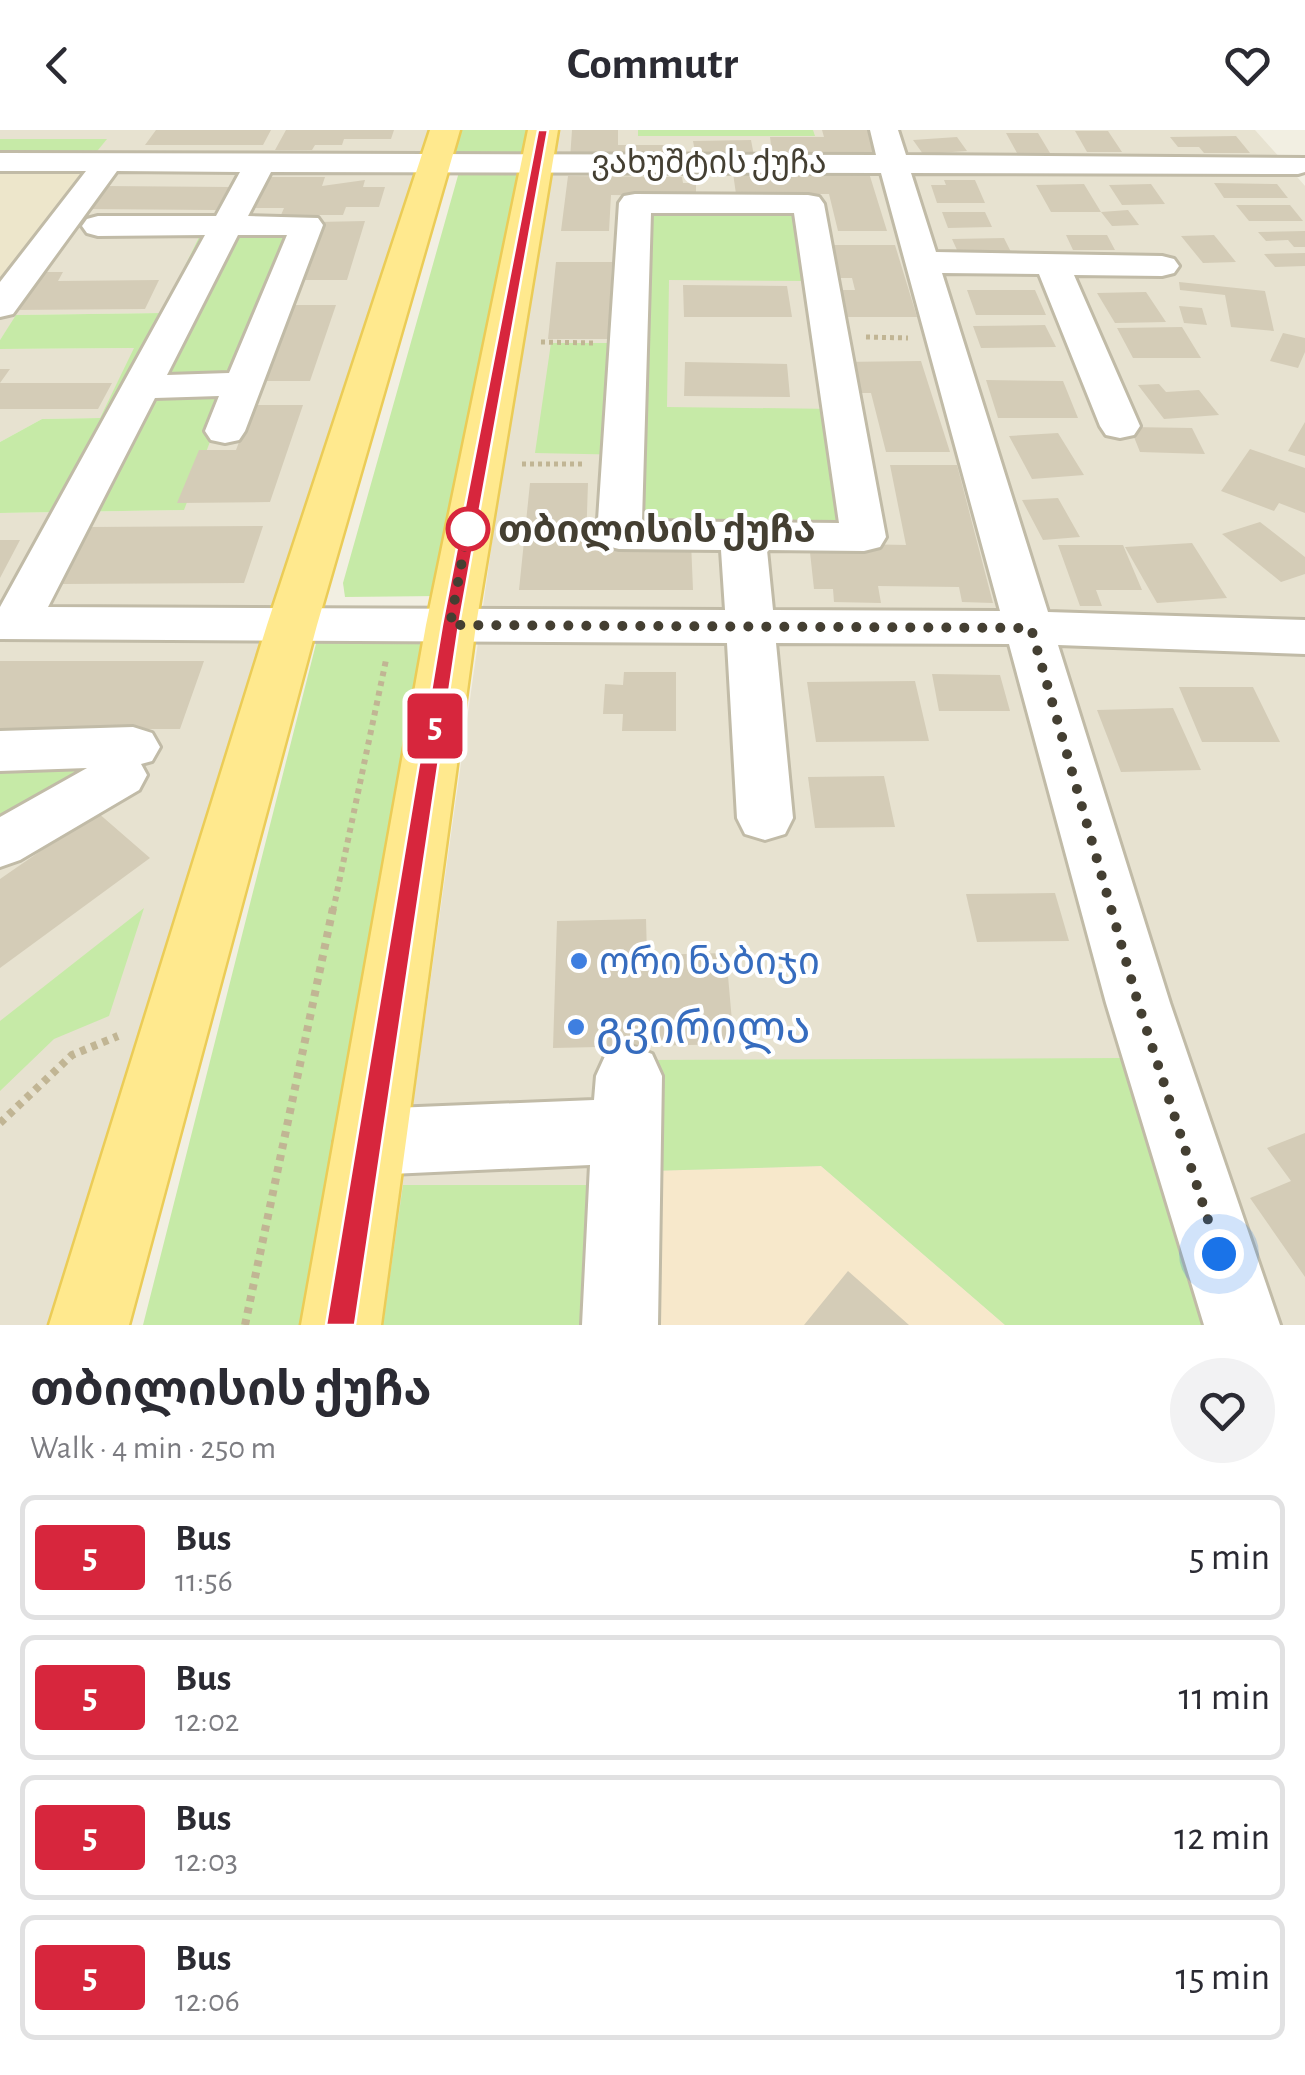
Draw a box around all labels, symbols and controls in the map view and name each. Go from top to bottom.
icon: back [30,38,85,93]
icon: heart [1220,38,1275,93]
text: Commutr [567,42,738,87]
street label: ვახუშტის ქუჩა [591,147,827,181]
marker: თბილისის ქუჩა [447,508,489,550]
place label: თბილისის ქუჩა [498,512,816,552]
line badge: 5 [402,694,468,758]
text: 5 [427,709,443,744]
place label: ორი ნაბიჯი [599,944,820,984]
marker: ორი ნაბიჯი [568,950,590,972]
place label: გვირილა [596,1007,810,1055]
marker: გვირილა [565,1016,587,1038]
your location [1194,1229,1244,1279]
button: heart [1170,1358,1275,1463]
text: თბილისის ქუჩა [30,1367,431,1415]
text: Walk · 4 min · 250 m [30,1432,276,1464]
text: Bus [175,1520,231,1558]
text: 5 min [1189,1539,1270,1577]
text: 5 [82,1540,98,1575]
text: 11:56 [175,1565,233,1597]
text: Bus [175,1660,231,1698]
text: 11 min [1178,1679,1270,1717]
text: 5 [82,1680,98,1715]
text: 12:02 [175,1705,239,1737]
text: Bus [175,1800,231,1838]
text: 12 min [1174,1819,1270,1857]
text: 5 [82,1820,98,1855]
text: 12:03 [175,1845,238,1877]
text: Bus [175,1940,231,1978]
text: 15 min [1176,1959,1270,1997]
text: 5 [82,1960,98,1995]
text: 12:06 [175,1985,240,2017]

